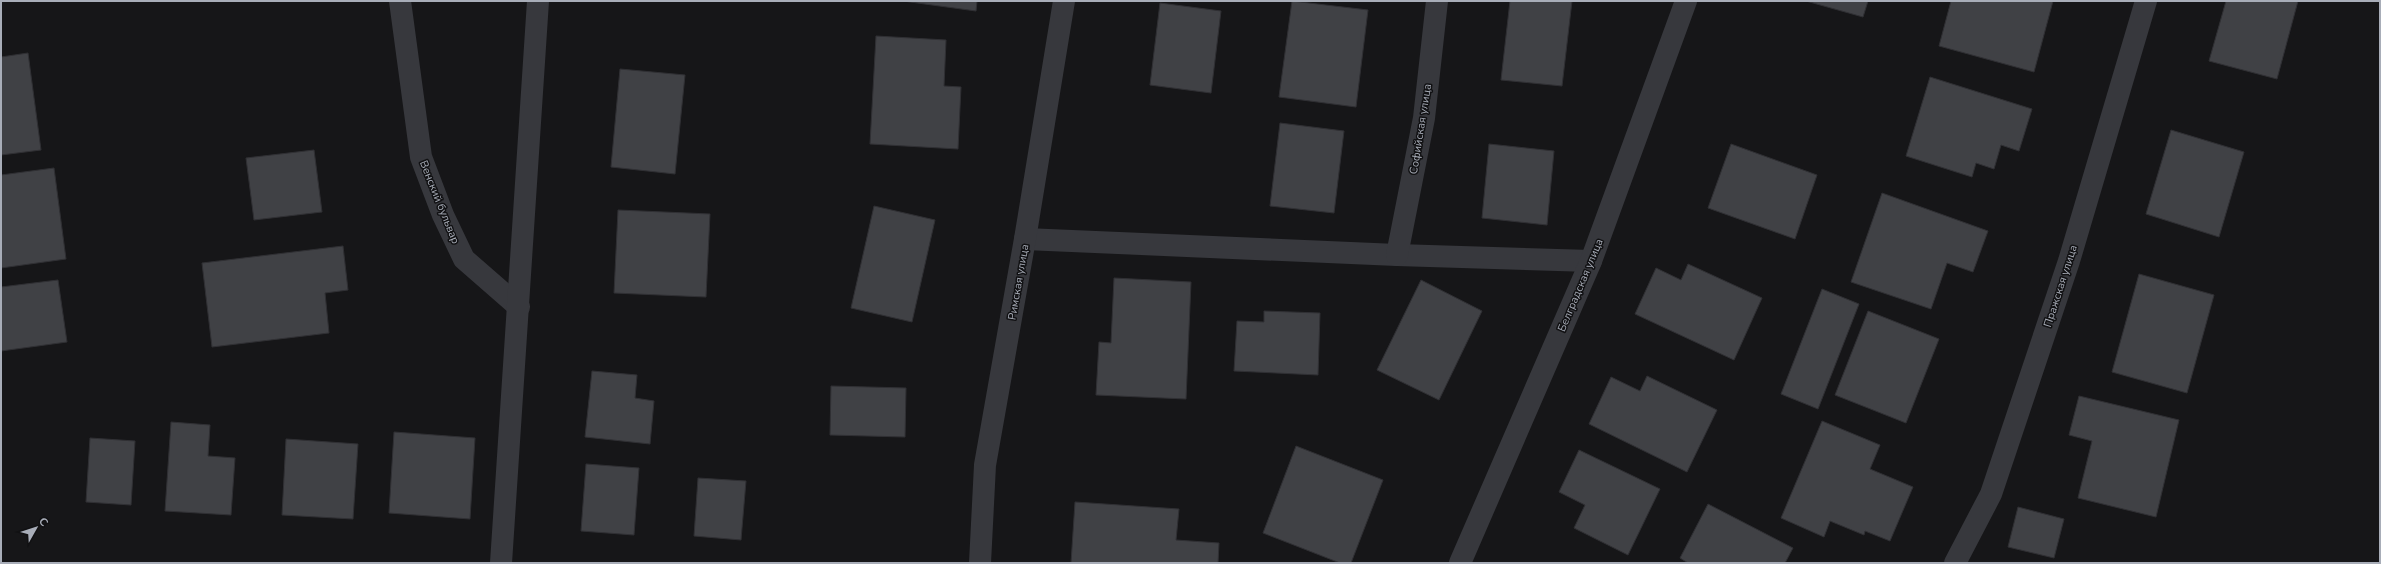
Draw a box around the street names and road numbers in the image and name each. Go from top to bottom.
street label: Софийская улица [1406,83,1435,175]
street label: Венский бульвар [416,158,463,246]
street label: Белградская улица [1554,236,1607,334]
street label: Римская улица [1004,243,1033,321]
street label: Пражская улица [2040,243,2081,329]

